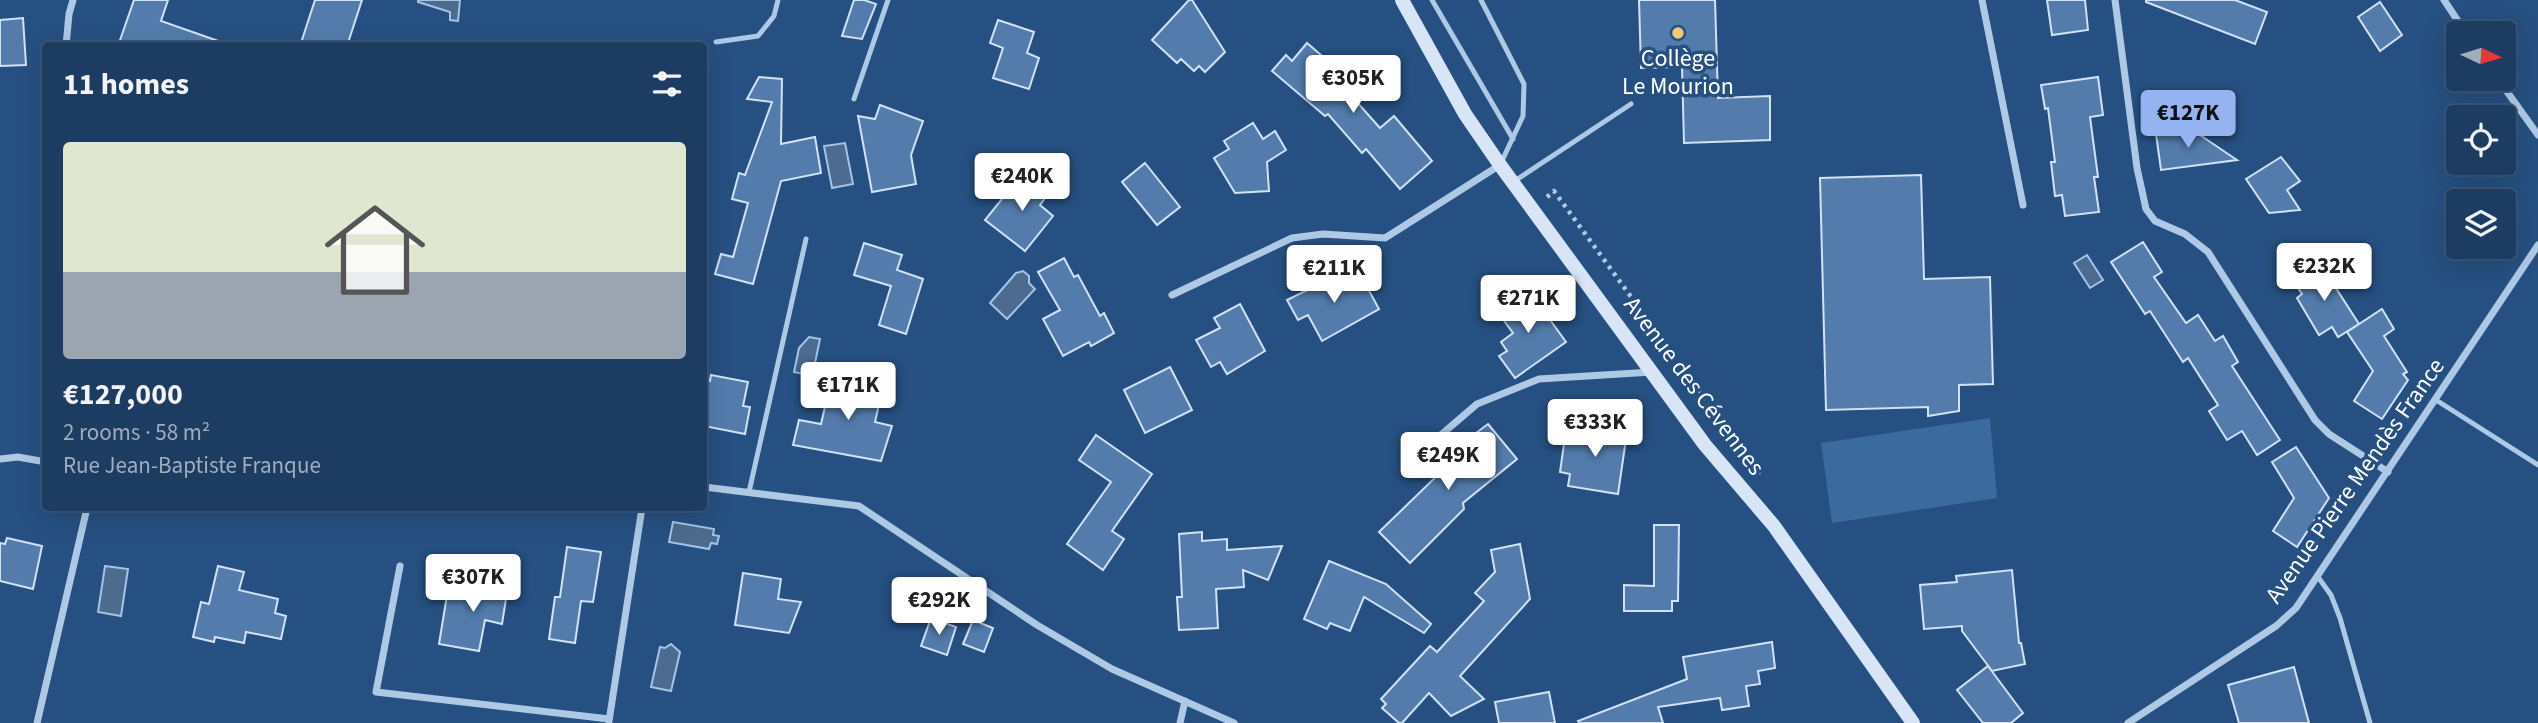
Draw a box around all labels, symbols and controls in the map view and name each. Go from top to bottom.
north arrow [2446,21,2516,91]
map controls [2446,21,2516,259]
marker: Collège Le Mourion [1670,25,1686,41]
place label: Collège Le Mourion [1622,41,1734,104]
pin: €305K [1304,55,1402,115]
text: €305K [1322,61,1384,94]
text: 11 homes [63,63,189,106]
icon: filters [648,65,686,103]
pin: €127K [2139,90,2237,150]
text: €127K [2157,96,2219,129]
button: locate [2446,105,2516,175]
pin: €240K [973,154,1071,213]
text: €240K [991,159,1053,192]
icon: home [312,187,438,313]
button: layers [2446,189,2516,259]
pin: €232K [2275,244,2373,303]
pin: €211K [1285,246,1383,305]
text: €232K [2293,249,2355,282]
text: €211K [1303,251,1365,284]
pin: €271K [1479,276,1577,335]
text: €271K [1497,281,1559,314]
street label: Avenue des Cévennes [1615,289,1773,483]
street label: Avenue Pierre Mendès France [2257,351,2453,611]
pin: €171K [799,362,897,422]
text: €171K [817,368,879,401]
text: €127,000 [63,373,183,416]
pin: €333K [1546,400,1644,459]
text: €333K [1564,405,1626,438]
text: 2 rooms · 58 m² [63,416,210,449]
pin: €249K [1399,433,1497,492]
text: €249K [1417,438,1479,471]
text: Rue Jean-Baptiste Franque [63,449,321,482]
pin: €307K [424,554,522,614]
text: €307K [442,560,504,593]
pin: €292K [890,578,988,637]
text: €292K [908,583,970,616]

